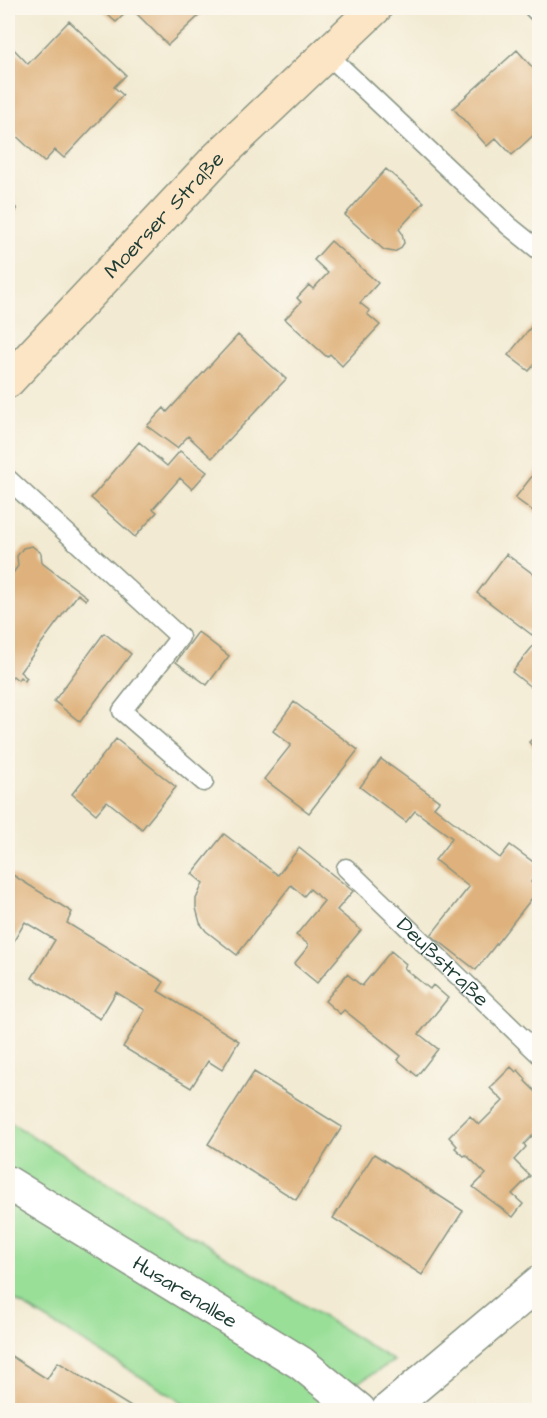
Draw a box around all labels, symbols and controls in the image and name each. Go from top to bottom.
street label: Moerser Straße [97,145,231,285]
street label: Deußstraße [390,911,495,1014]
street label: Husarenallee [127,1249,243,1336]

